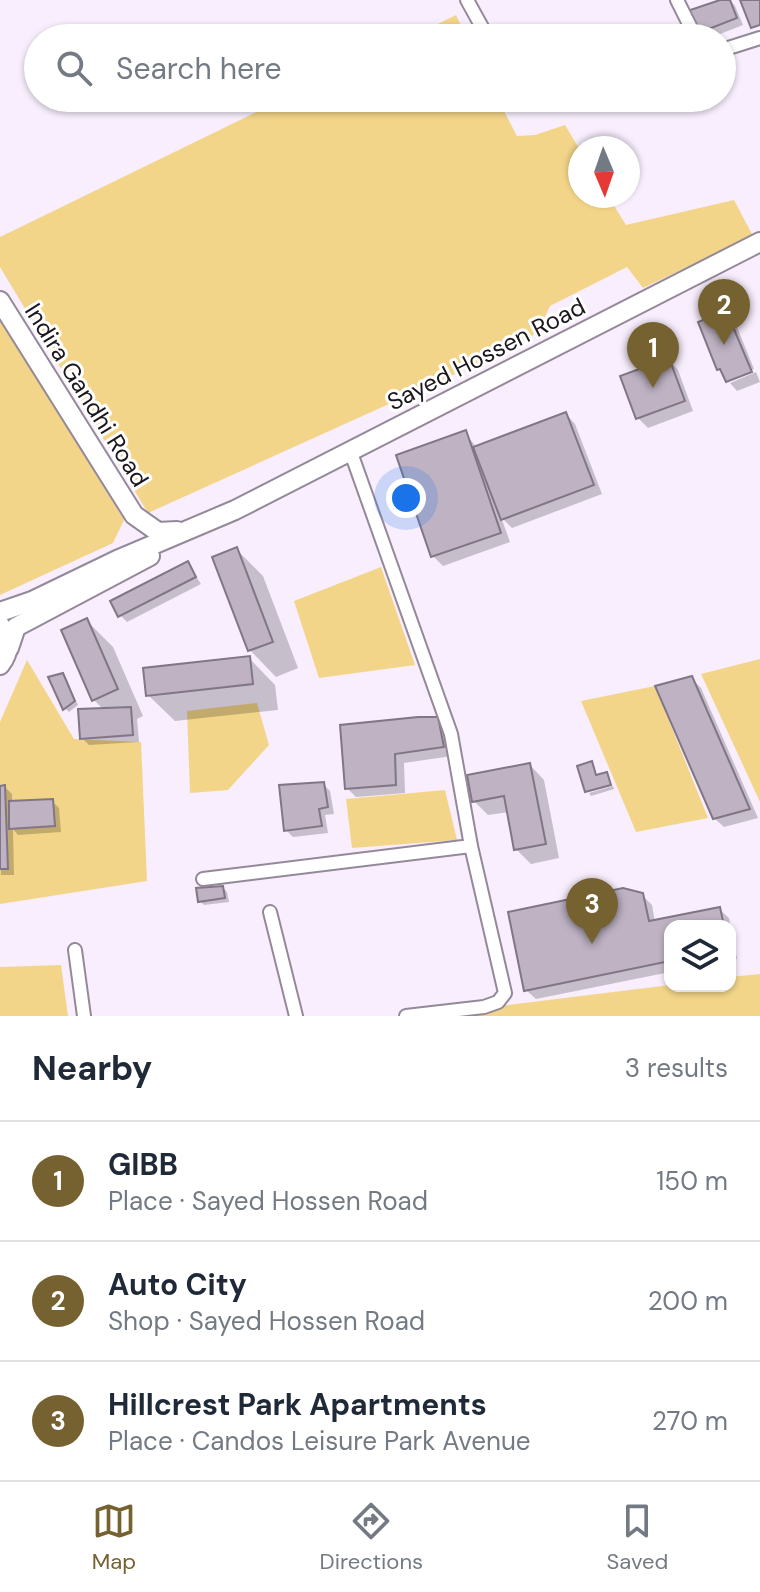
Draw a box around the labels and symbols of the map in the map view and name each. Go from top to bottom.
north arrow [568,136,640,208]
pin: 2 [698,279,750,345]
street label: Sayed Hossen Road [382,291,590,417]
street label: Indira Gandhi Road [18,298,156,492]
pin: 1 [627,322,679,388]
your location [386,478,426,518]
pin: 3 [566,878,618,944]

